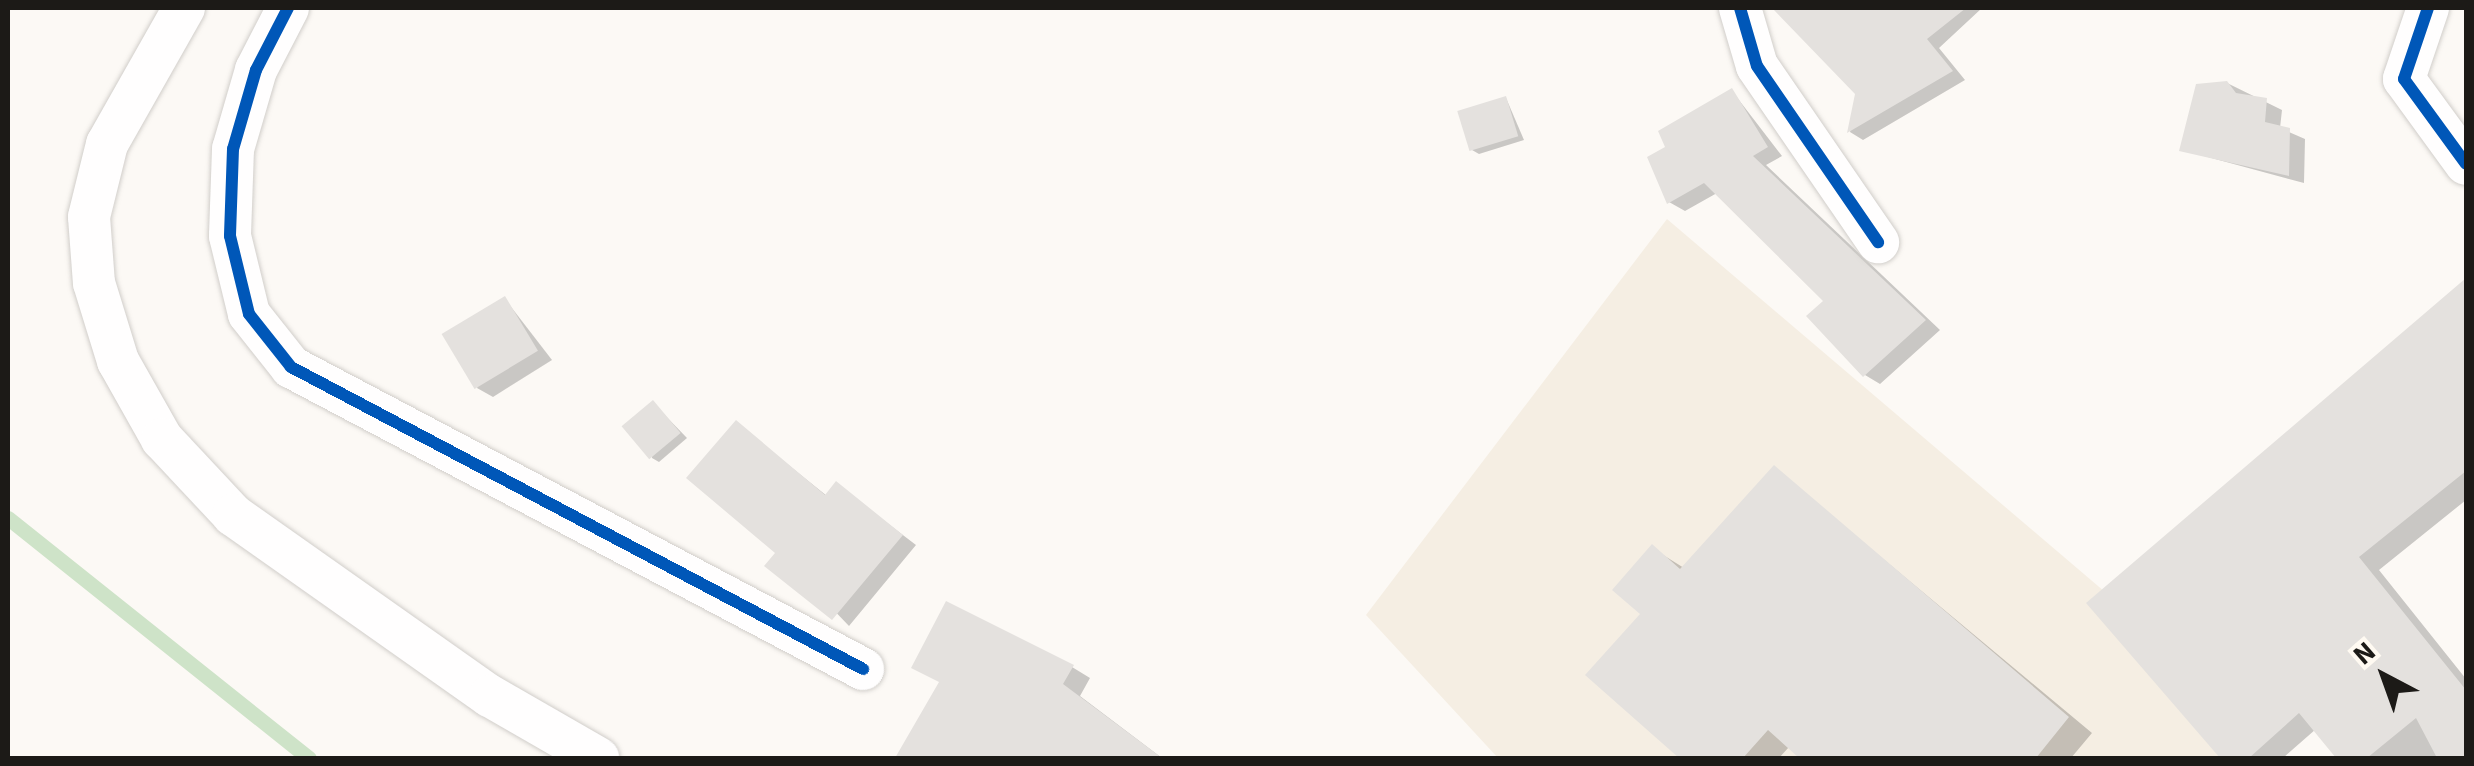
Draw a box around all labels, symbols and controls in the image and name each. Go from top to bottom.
north arrow [2334,626,2434,726]
text: N [2344,632,2384,675]

